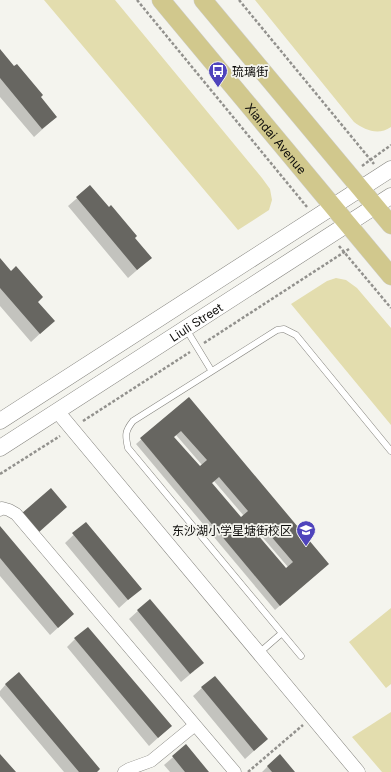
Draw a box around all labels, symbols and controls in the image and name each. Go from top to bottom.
bus stop icon: 琉璃街 [207,60,229,88]
place label: 琉璃街 [232,64,268,79]
street label: Xiandai Avenue [242,100,310,177]
street label: Liuli Street [167,299,225,344]
school or university icon: 东沙湖小学星塘街校区 [295,519,317,547]
place label: 东沙湖小学星塘街校区 [172,523,292,538]

